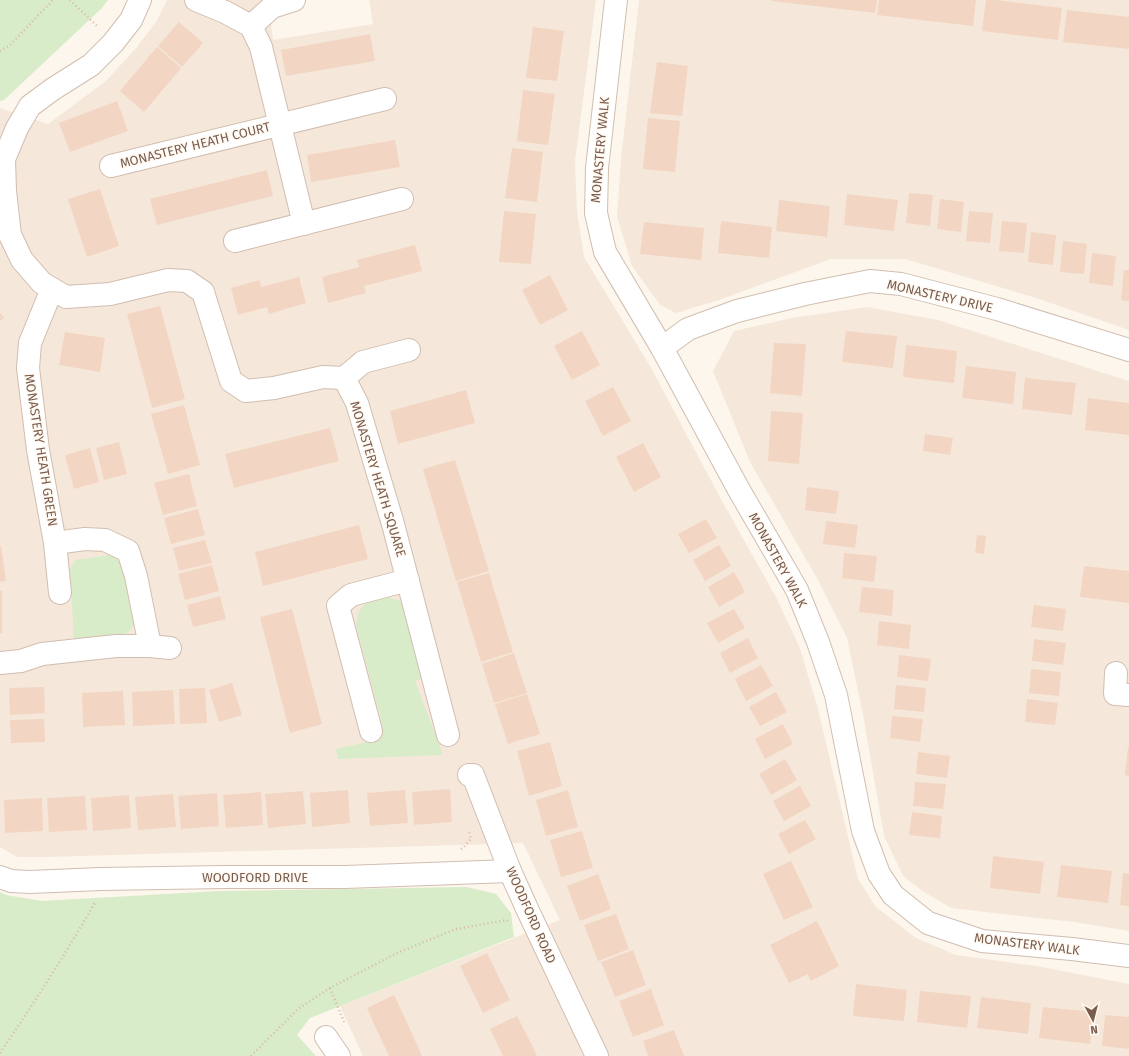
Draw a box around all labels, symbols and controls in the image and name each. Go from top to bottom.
street label: MONASTERY WALK [588,96,612,204]
street label: MONASTERY HEATH COURT [118,119,272,171]
street label: MONASTERY DRIVE [886,277,994,315]
street label: MONASTERY HEATH GREEN [22,373,60,527]
street label: MONASTERY HEATH SQUARE [347,399,409,559]
street label: MONASTERY WALK [746,510,810,610]
street label: WOODFORD ROAD [503,864,559,966]
street label: WOODFORD DRIVE [202,870,308,885]
street label: MONASTERY WALK [973,930,1081,958]
north arrow [1073,1000,1113,1040]
text: N [1090,1023,1099,1036]

